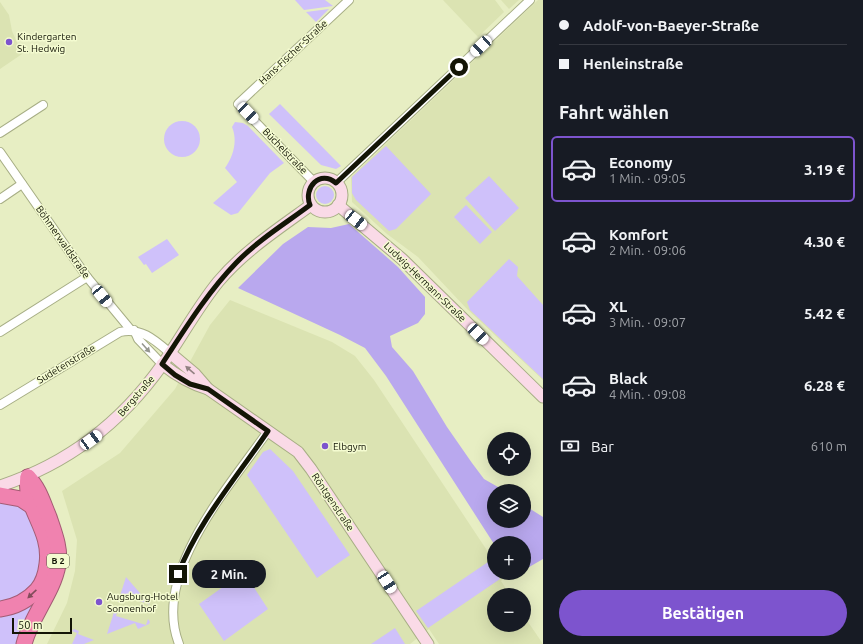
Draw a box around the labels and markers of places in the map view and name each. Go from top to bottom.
place label: Kindergarten St. Hedwig [17,31,76,54]
marker: Kindergarten St. Hedwig [4,37,14,47]
marker: Elbgym [320,441,330,451]
place label: Elbgym [333,441,366,452]
place label: Augsburg-Hotel Sonnenhof [107,591,179,614]
marker: Augsburg-Hotel Sonnenhof [94,597,104,607]

